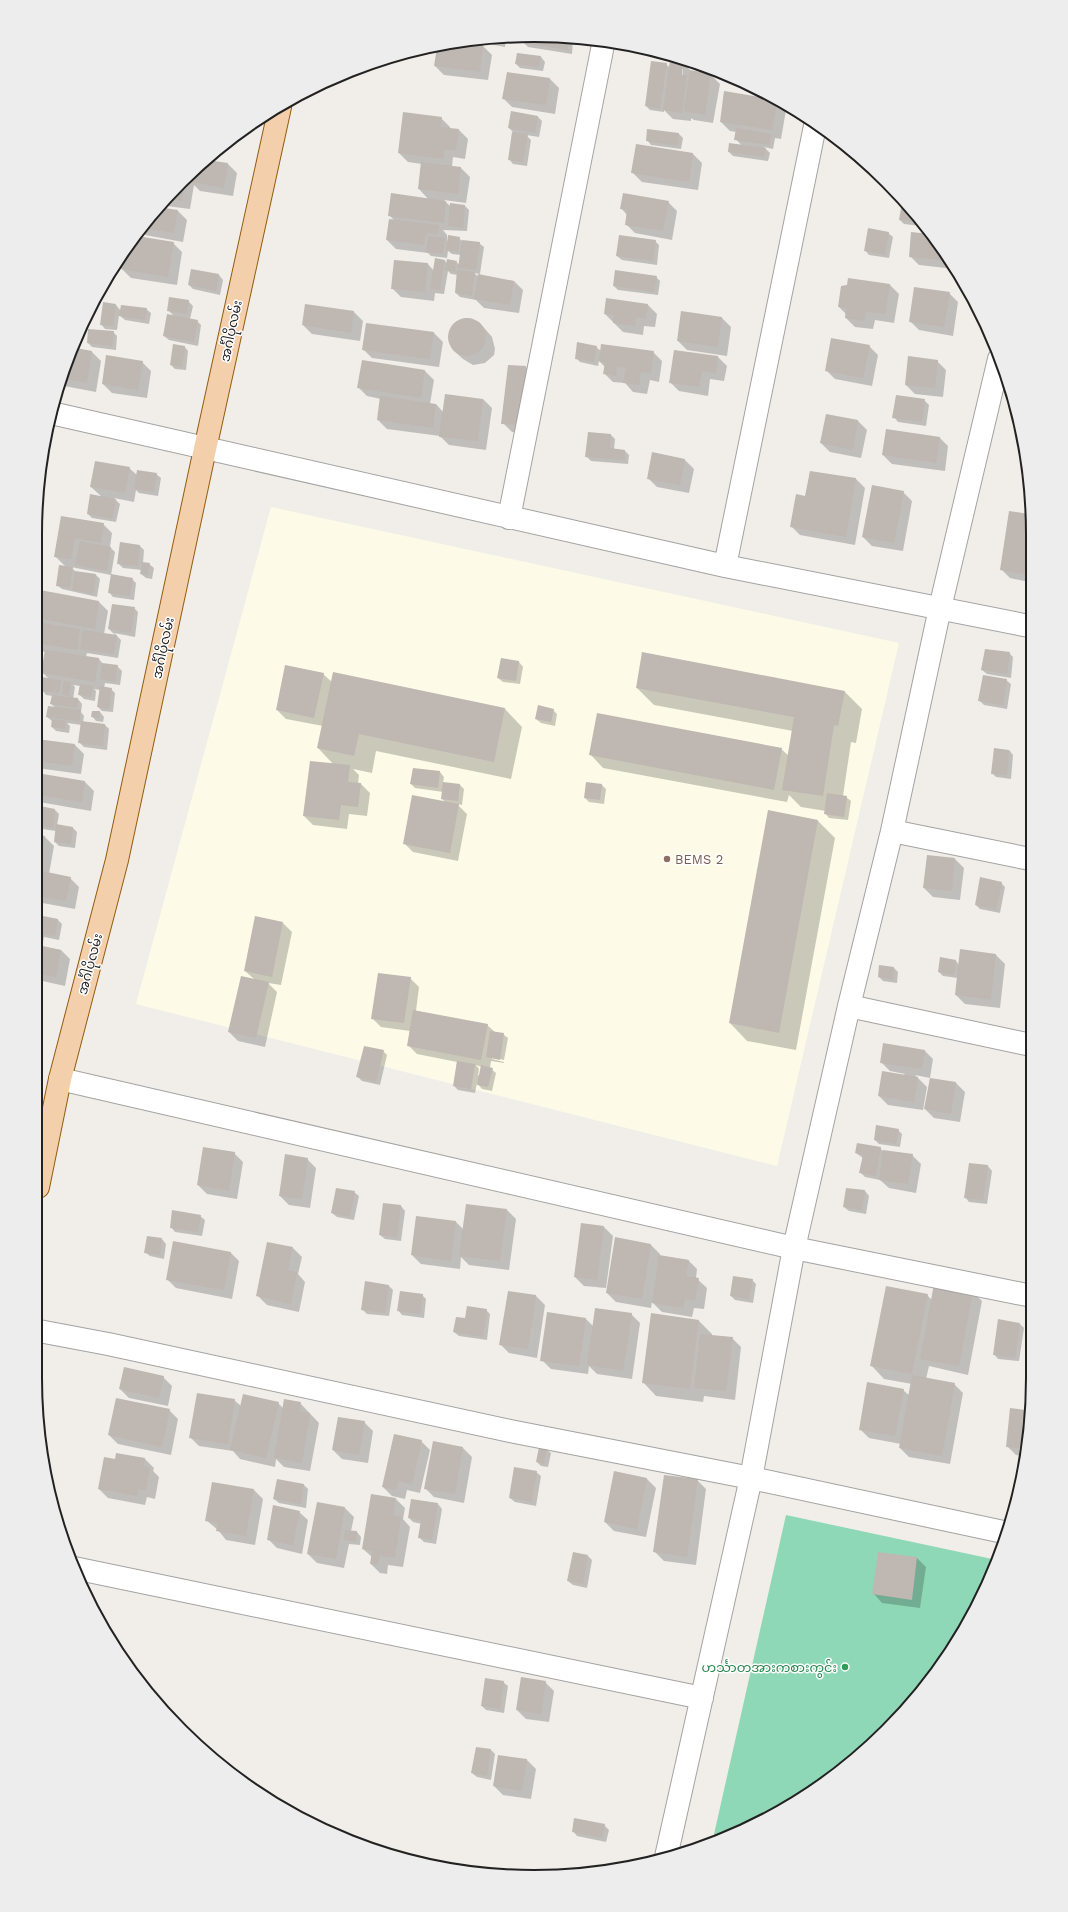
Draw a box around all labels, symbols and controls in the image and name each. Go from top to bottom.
street label: အင်္ဂါပိုလမ်း [216,299,248,364]
street label: အင်္ဂါပိုလမ်း [148,616,180,681]
place label: BEMS 2 [675,852,723,867]
marker: BEMS 2 [662,854,672,864]
street label: အင်္ဂါပိုလမ်း [74,931,108,997]
place label: ဟင်္သာတအားကစားကွင်း [702,1659,837,1678]
marker: ဟင်္သာတအားကစားကွင်း [840,1662,850,1672]

